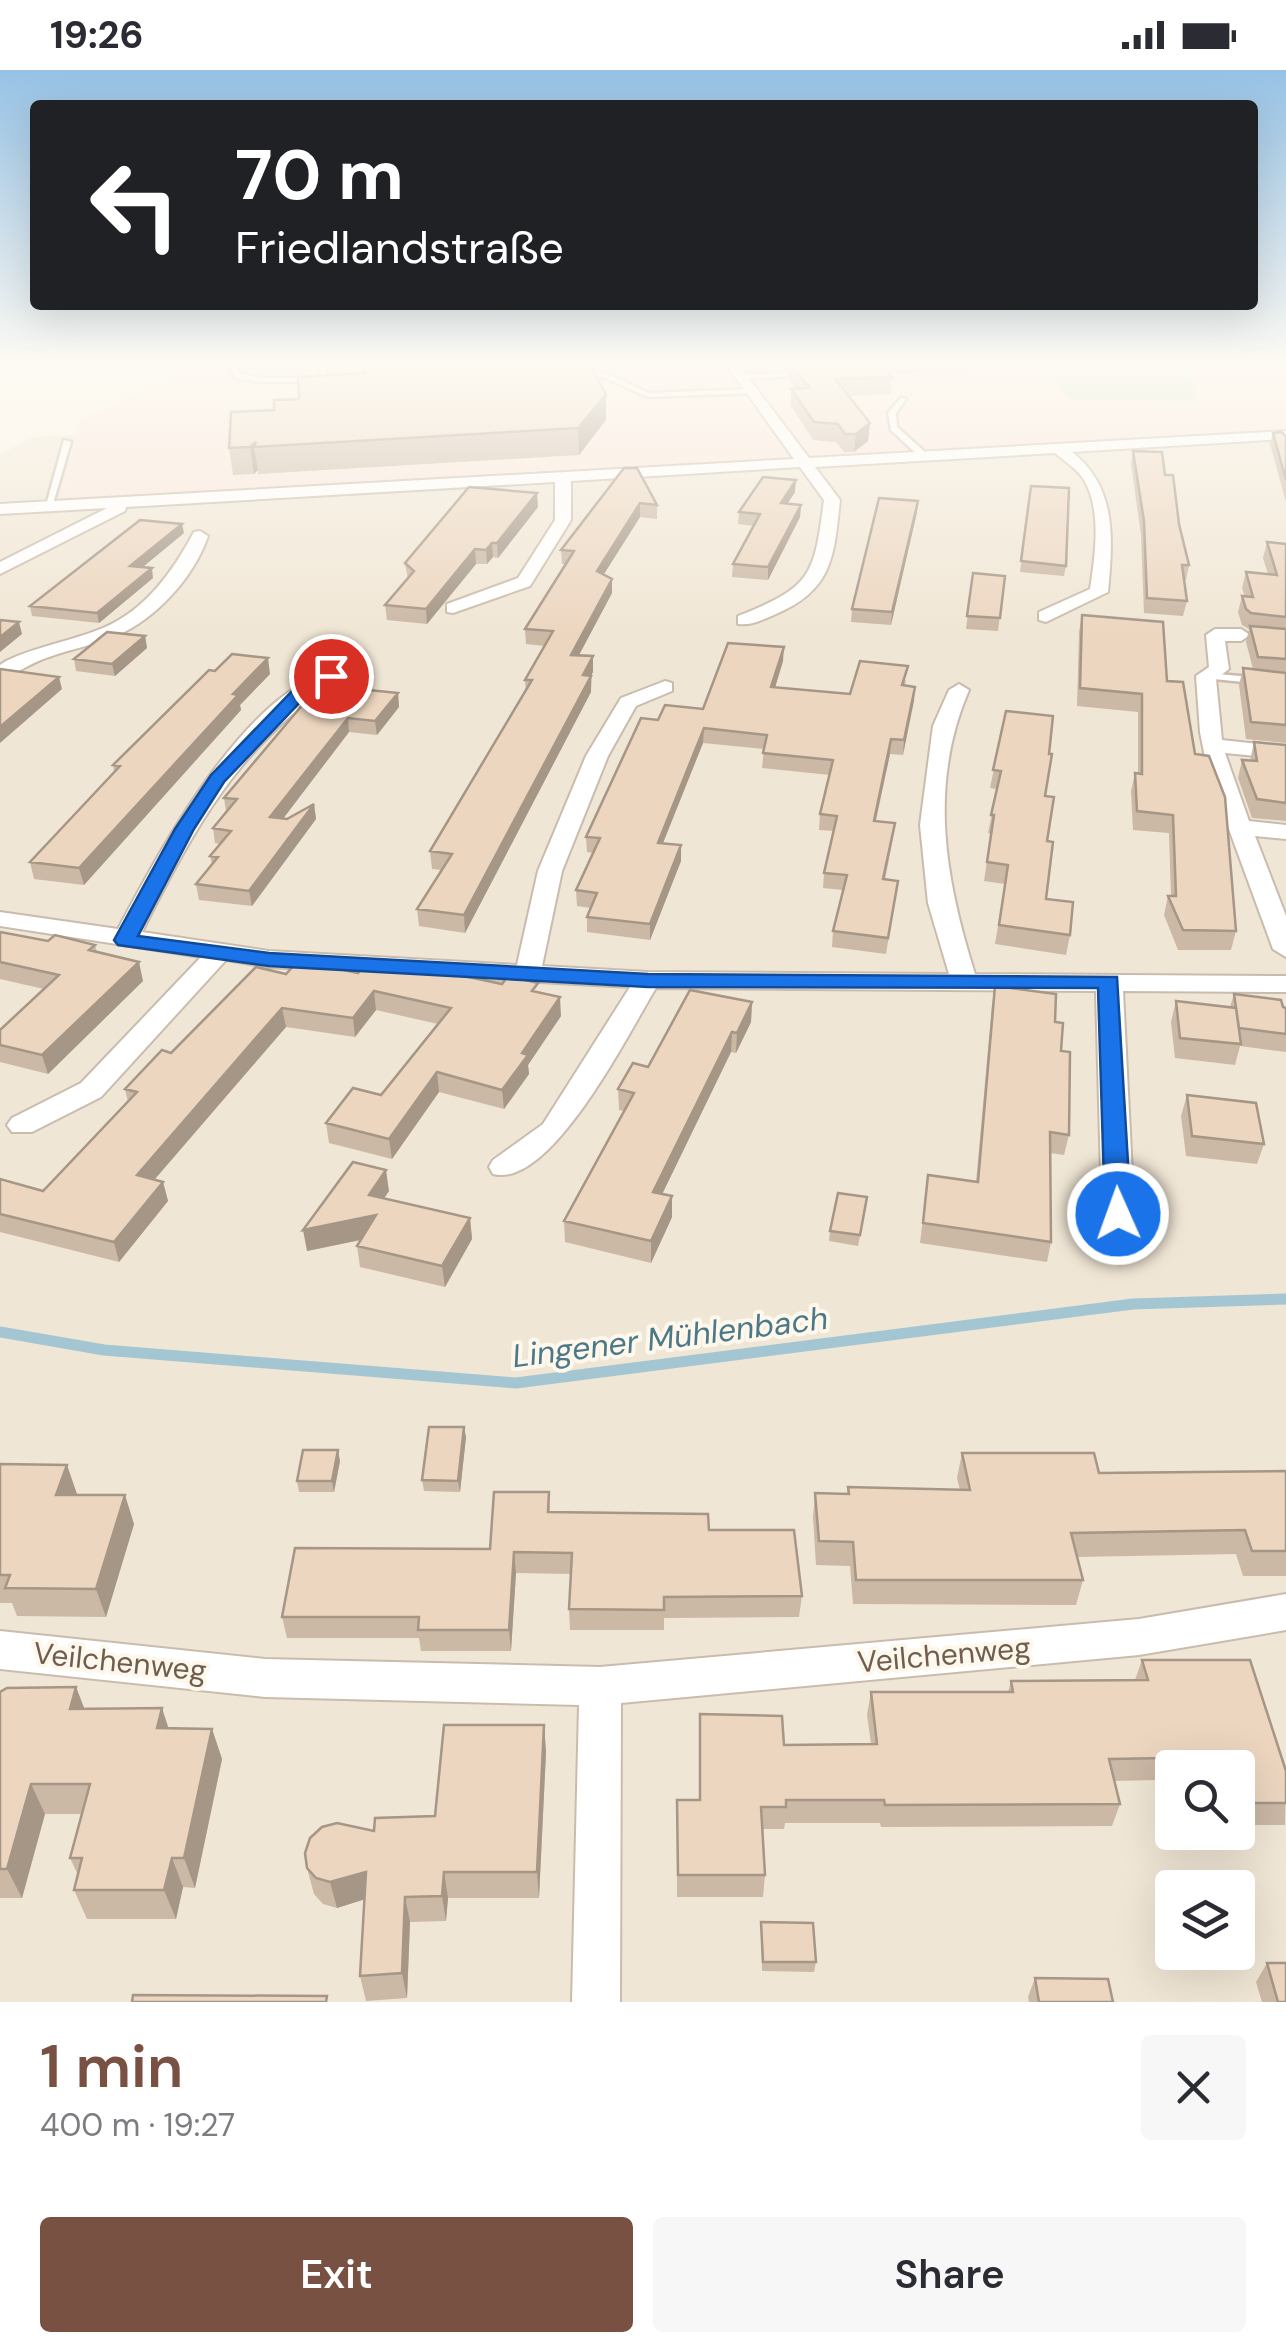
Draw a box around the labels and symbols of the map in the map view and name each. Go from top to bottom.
pin [289,634,374,719]
position arrow [1066,1162,1170,1266]
water label: Lingener Mühlenbach [510,1297,830,1377]
street label: Veilchenweg [856,1628,1032,1681]
street label: Veilchenweg [32,1633,208,1690]

